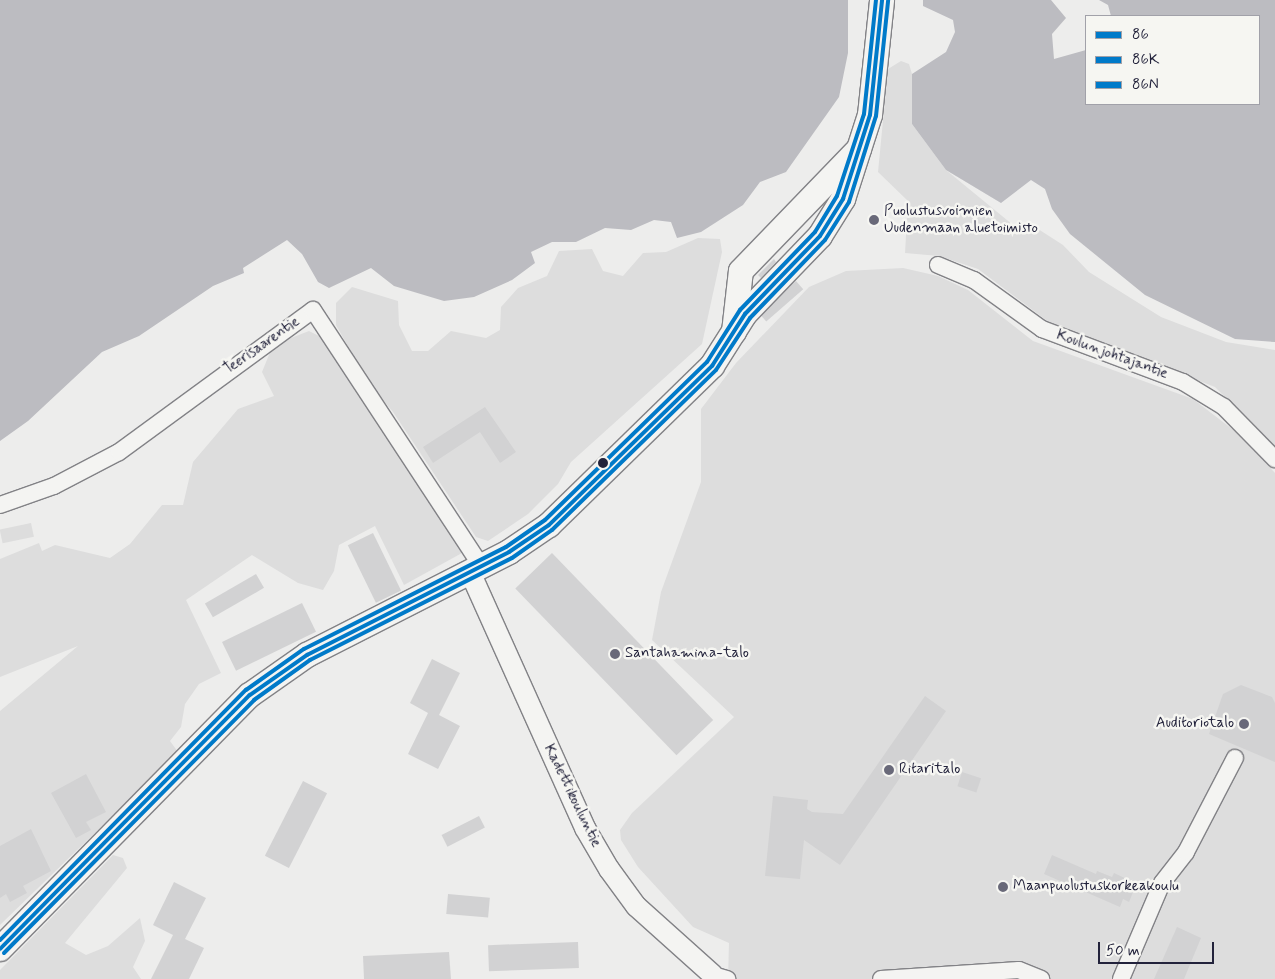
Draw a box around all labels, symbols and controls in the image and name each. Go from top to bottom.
legend [1085,15,1260,105]
text: 86 [1132,25,1149,45]
text: 86K [1132,50,1159,70]
text: 86N [1132,75,1159,95]
place label: Puolustusvoimien Uudenmaan aluetoimisto [884,202,1039,237]
marker: Puolustusvoimien Uudenmaan aluetoimisto [868,214,880,226]
street label: Teerisaarentie [221,313,303,379]
street label: Koulunjohtajantie [1054,326,1170,384]
unlabelled marker [598,458,608,468]
place label: Santahamina-talo [625,645,749,663]
marker: Santahamina-talo [609,648,621,660]
place label: Auditoriotalo [1156,715,1234,733]
marker: Auditoriotalo [1238,718,1250,730]
street label: Kadettikouluntie [539,742,605,850]
place label: Ritaritalo [899,761,960,779]
marker: Ritaritalo [883,764,895,776]
place label: Maanpuolustuskorkeakoulu [1013,878,1179,896]
marker: Maanpuolustuskorkeakoulu [997,881,1009,893]
scale bar [1100,932,1216,964]
text: 50 m [1106,941,1140,961]

